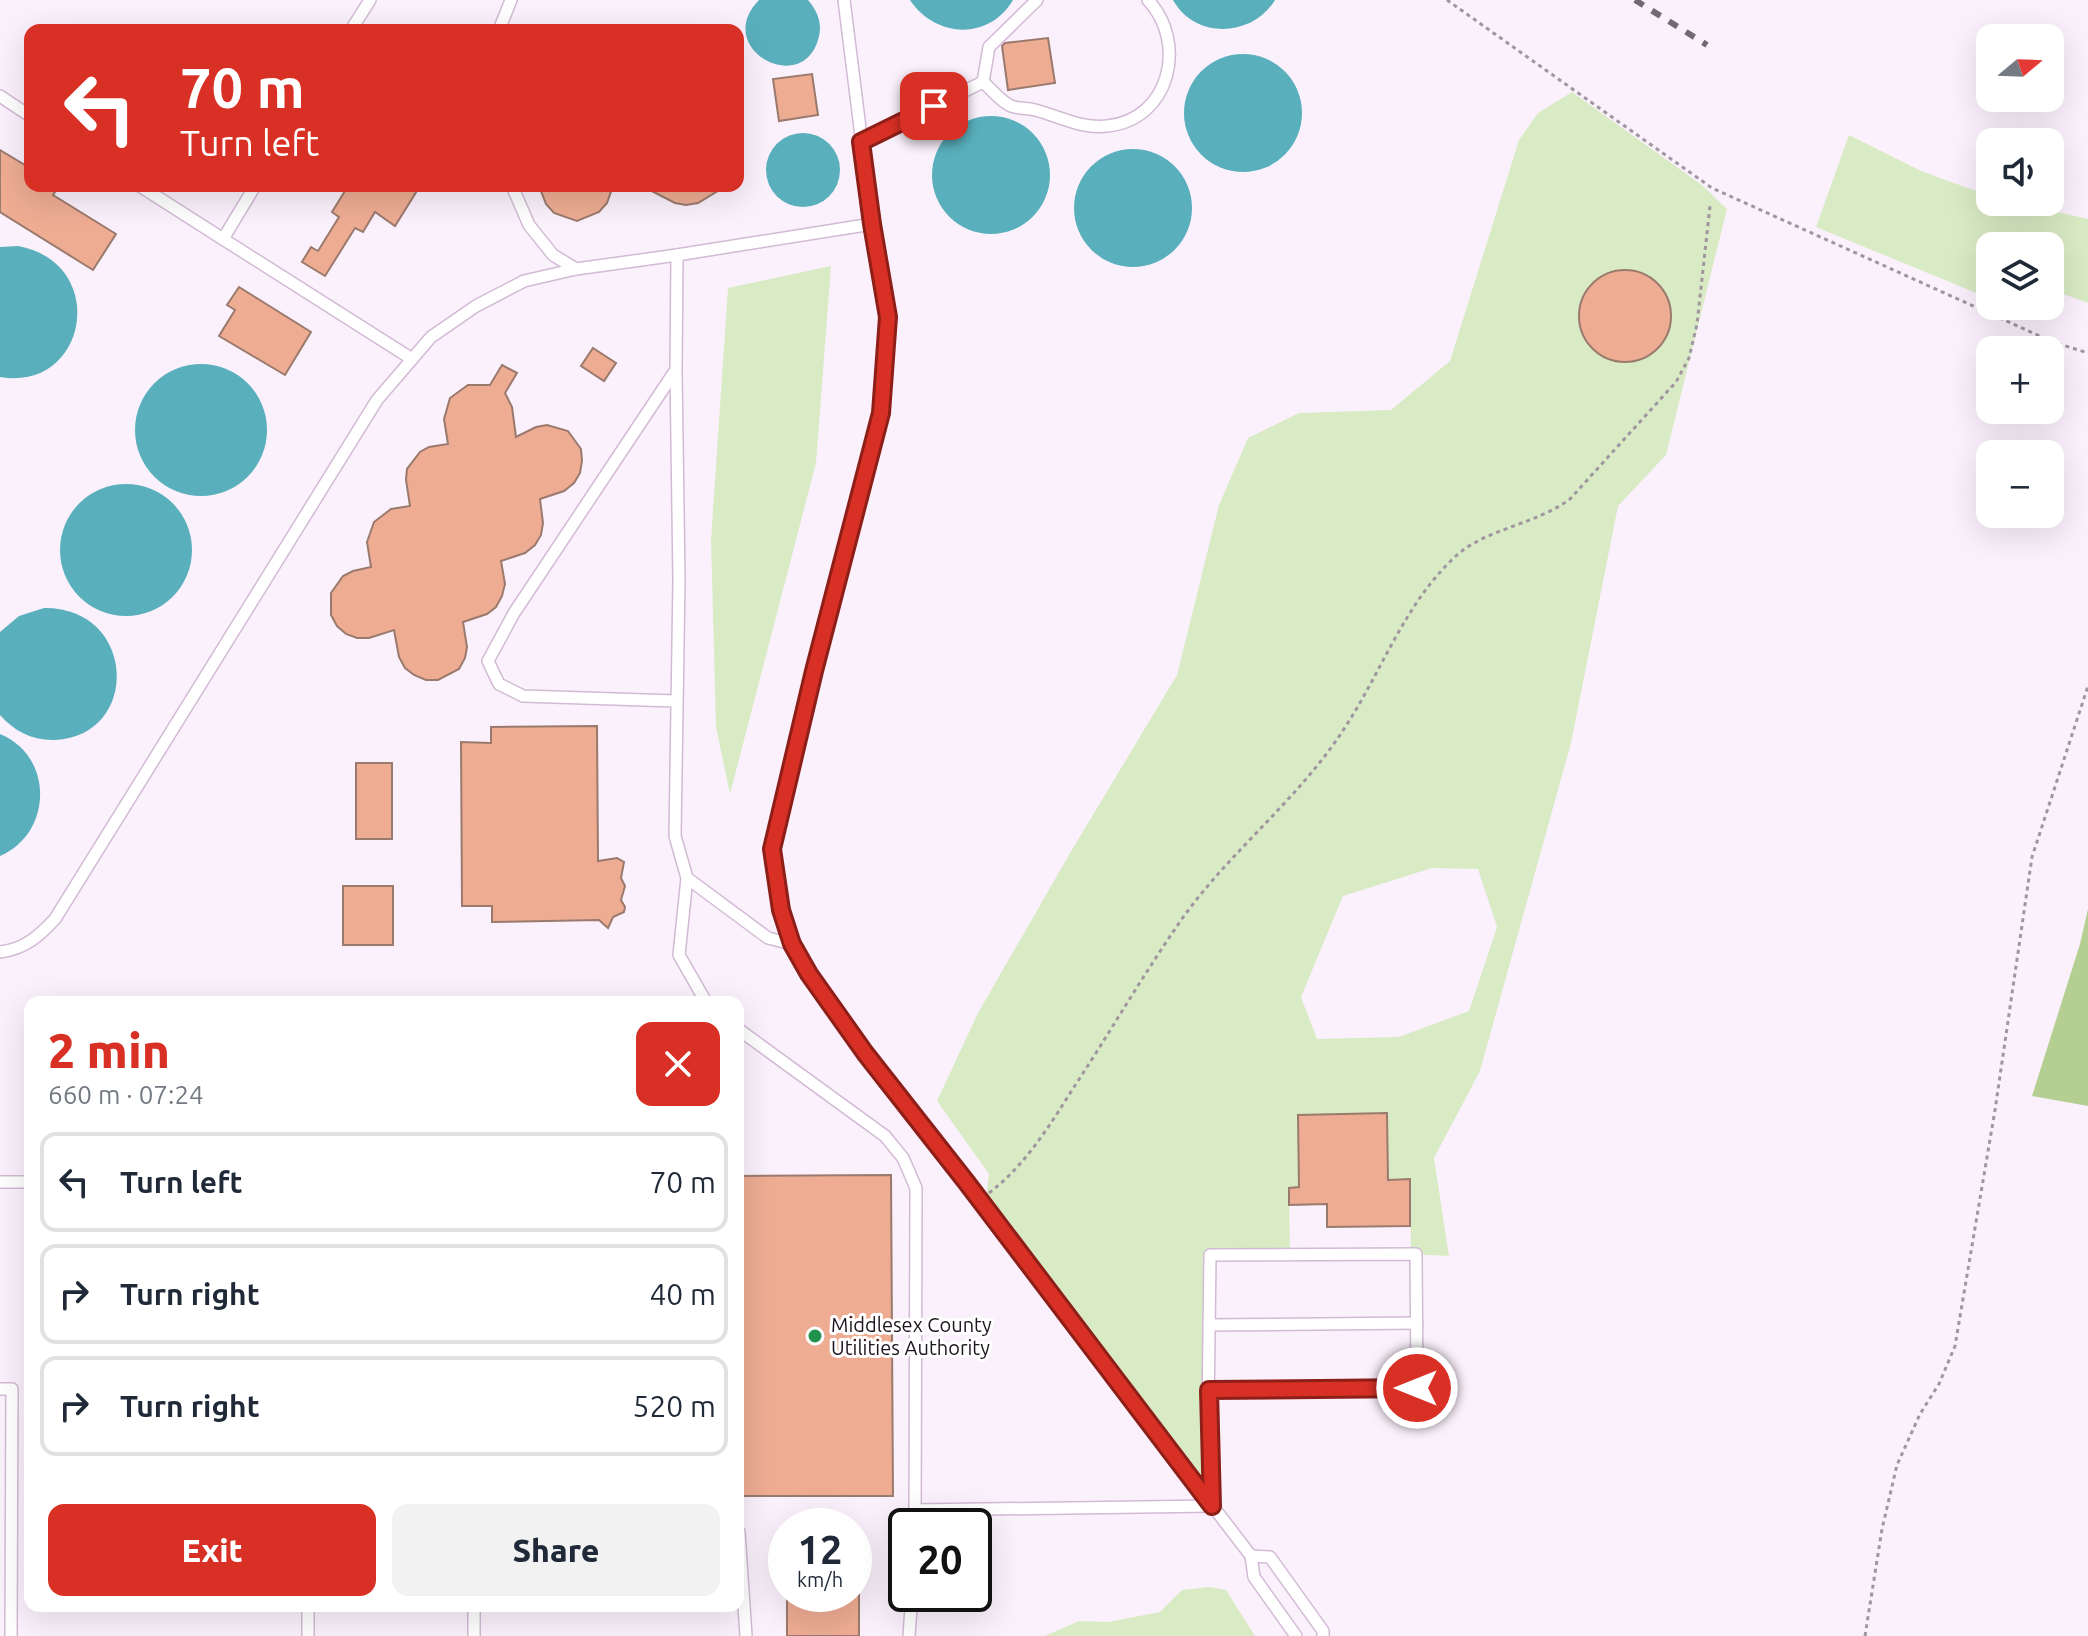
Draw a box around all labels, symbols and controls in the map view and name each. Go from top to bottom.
north arrow [1976,24,2064,112]
map controls [1976,24,2064,528]
icon: left [48,56,152,160]
text: 70 m [180,56,305,119]
pin [900,72,968,140]
icon: arrive [912,84,956,128]
text: Turn left [180,122,319,163]
button: sound [1976,128,2064,216]
button: layers [1976,232,2064,320]
button: + [1976,336,2064,424]
button: − [1976,440,2064,528]
button: close [636,1022,720,1106]
text: 2 min [48,1023,170,1077]
text: 660 m · 07:24 [48,1080,204,1109]
icon: left [52,1160,96,1204]
text: Turn left [120,1165,242,1199]
text: 70 m [649,1165,716,1199]
icon: right [52,1272,96,1316]
text: Turn right [120,1277,260,1311]
text: 40 m [649,1277,716,1311]
place label: Middlesex County Utilities Authority [831,1313,992,1359]
marker: Middlesex County Utilities Authority [806,1327,824,1345]
position arrow [1375,1346,1459,1430]
icon: right [52,1384,96,1428]
text: Turn right [120,1389,260,1423]
text: 520 m [632,1389,716,1423]
button: Exit [48,1504,376,1596]
button: Share [392,1504,720,1596]
speed limit sign: 20 [888,1508,992,1612]
text: 12 [797,1527,843,1572]
text: km/h [797,1568,843,1591]

